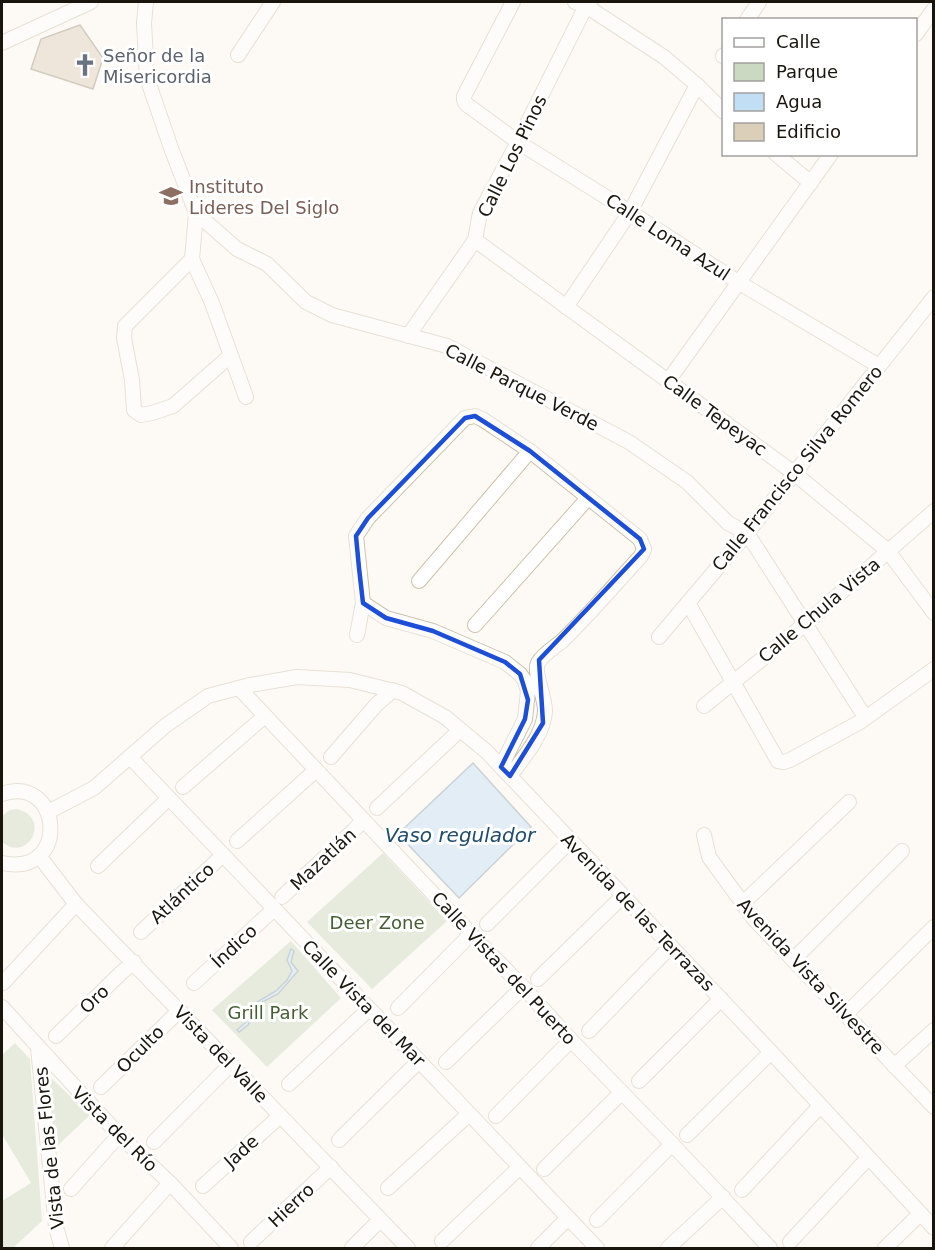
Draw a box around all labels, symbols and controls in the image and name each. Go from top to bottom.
legend [722,18,917,156]
text: Calle [776,31,821,52]
place label: Señor de la Misericordia [103,45,212,87]
church icon: Señor de la Misericordia [72,52,98,78]
text: Parque [776,61,838,82]
street label: Calle Los Pinos [473,91,551,221]
text: Agua [776,91,822,112]
text: Edificio [776,121,841,142]
place label: Instituto Lideres Del Siglo [189,176,339,218]
school or university icon: Instituto Lideres Del Siglo [158,183,184,209]
street label: Calle Loma Azul [602,189,734,285]
street label: Calle Parque Verde [442,339,602,435]
street label: Calle Francisco Silva Romero [708,361,886,575]
street label: Calle Tepeyac [659,370,771,460]
street label: Calle Chula Vista [754,553,884,667]
water label: Vaso regulador [385,823,537,847]
street label: Mazatlán [286,824,360,894]
street label: Avenida de las Terrazas [557,829,719,995]
street label: Atlántico [146,858,218,928]
street label: Calle Vistas del Puerto [428,887,580,1049]
street label: Avenida Vista Silvestre [733,894,889,1058]
park label: Deer Zone [330,912,424,933]
street label: Índico [207,920,261,972]
street label: Calle Vista del Mar [298,935,430,1071]
street label: Oro [75,980,113,1018]
street label: Vista del Valle [170,1001,272,1107]
park label: Grill Park [228,1002,309,1023]
street label: Oculto [112,1021,168,1077]
street label: Vista de las Flores [30,1066,68,1230]
street label: Vista del Río [68,1082,162,1176]
street label: Jade [219,1130,262,1172]
street label: Hierro [264,1179,318,1231]

